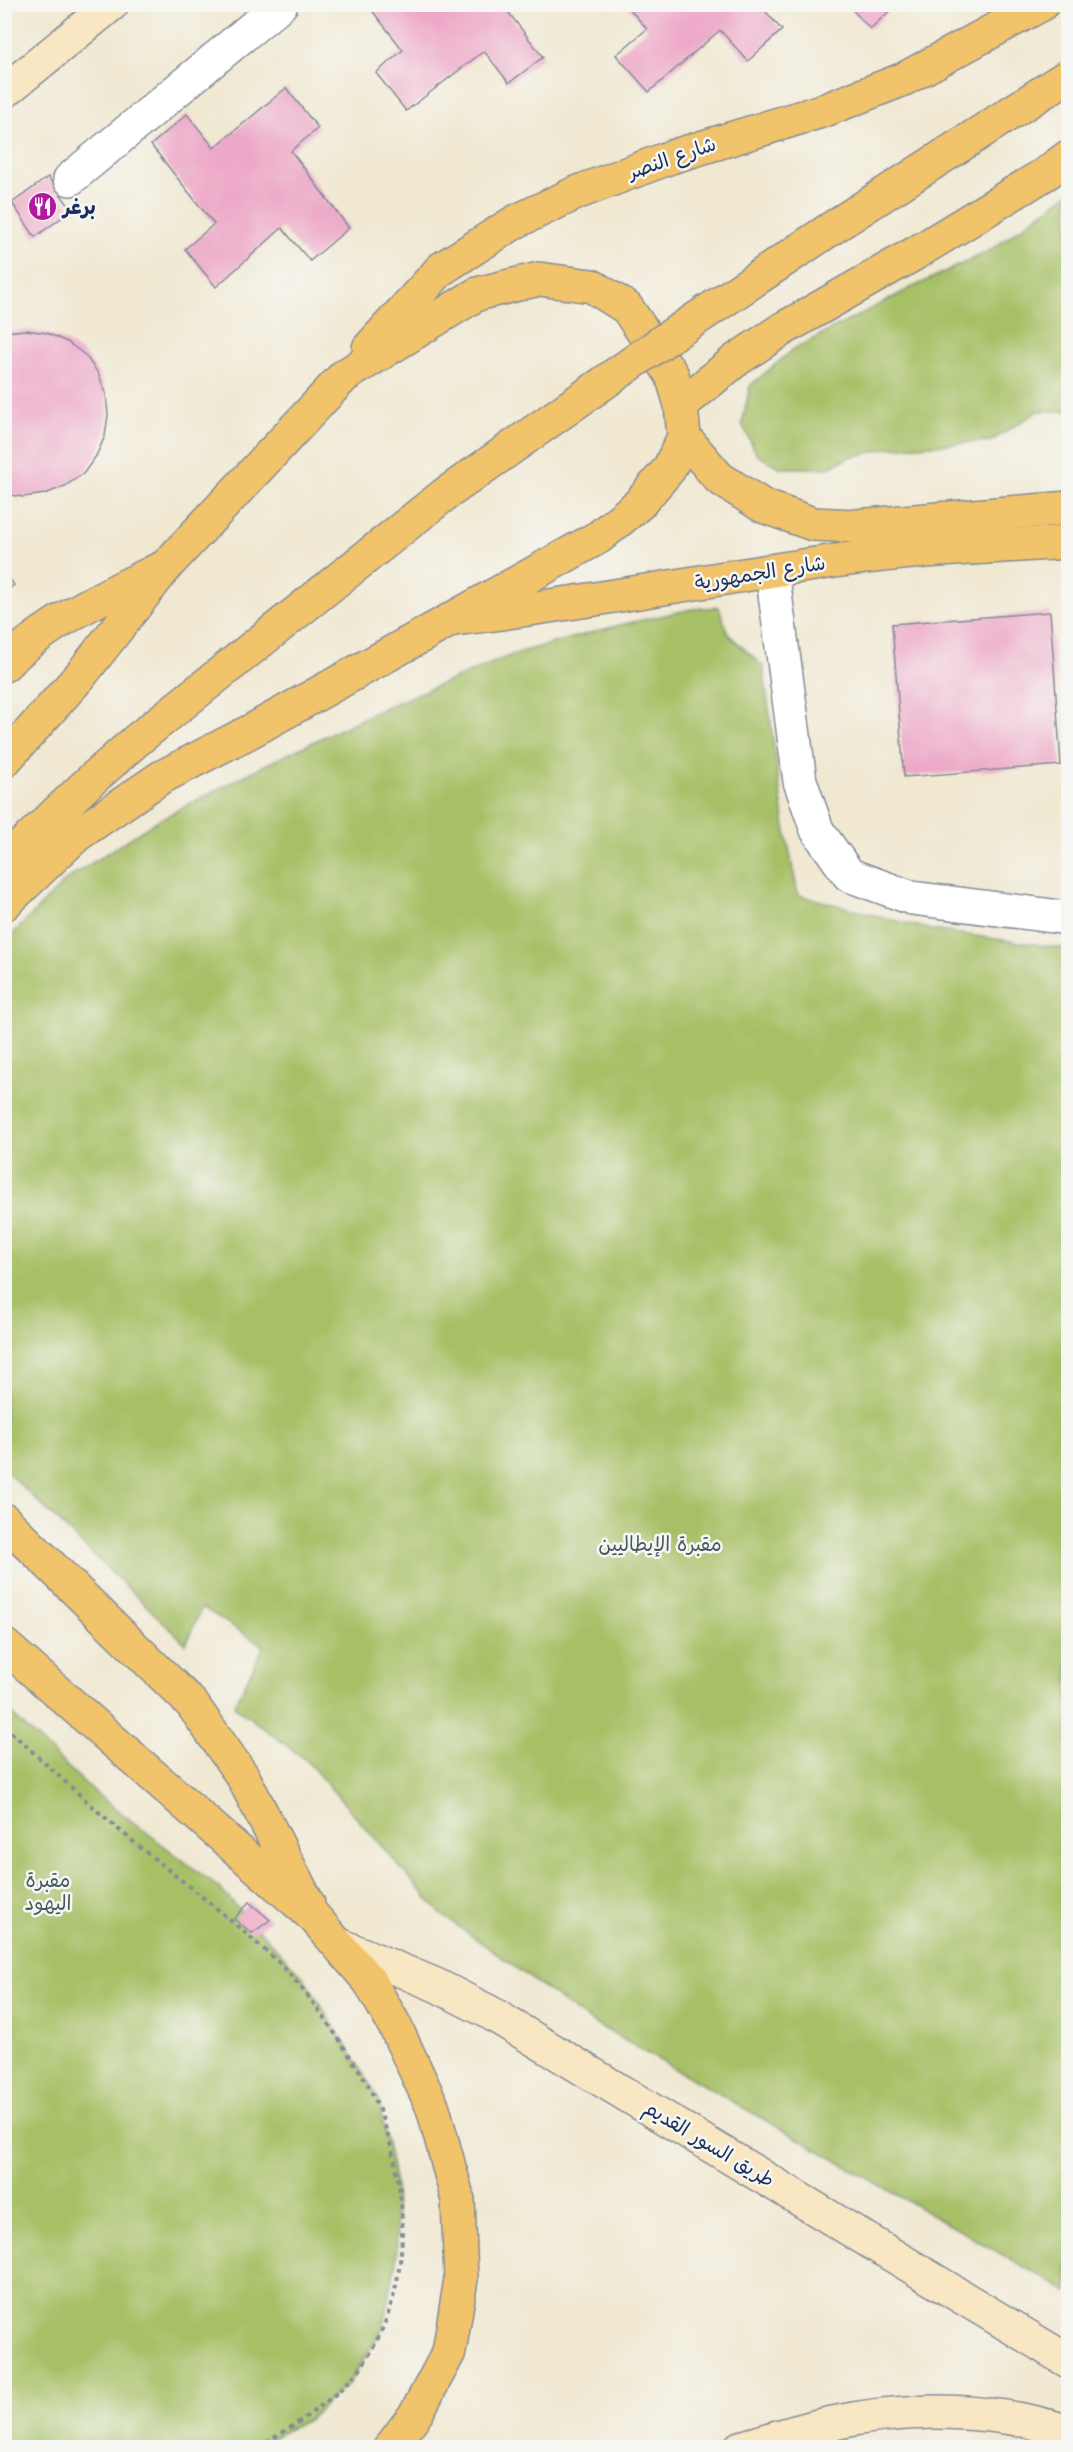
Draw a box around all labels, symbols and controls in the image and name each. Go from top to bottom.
street label: شارع النصر [623,132,720,186]
restaurant icon: برغر [26,191,58,223]
place label: برغر [61,196,96,220]
street label: شارع الجمهورية [693,551,827,597]
park label: مقبرة الإيطاليين [598,1533,722,1557]
park label: مقبرة اليهود [24,1869,72,1916]
street label: طريق السور القديم [637,2096,778,2195]

